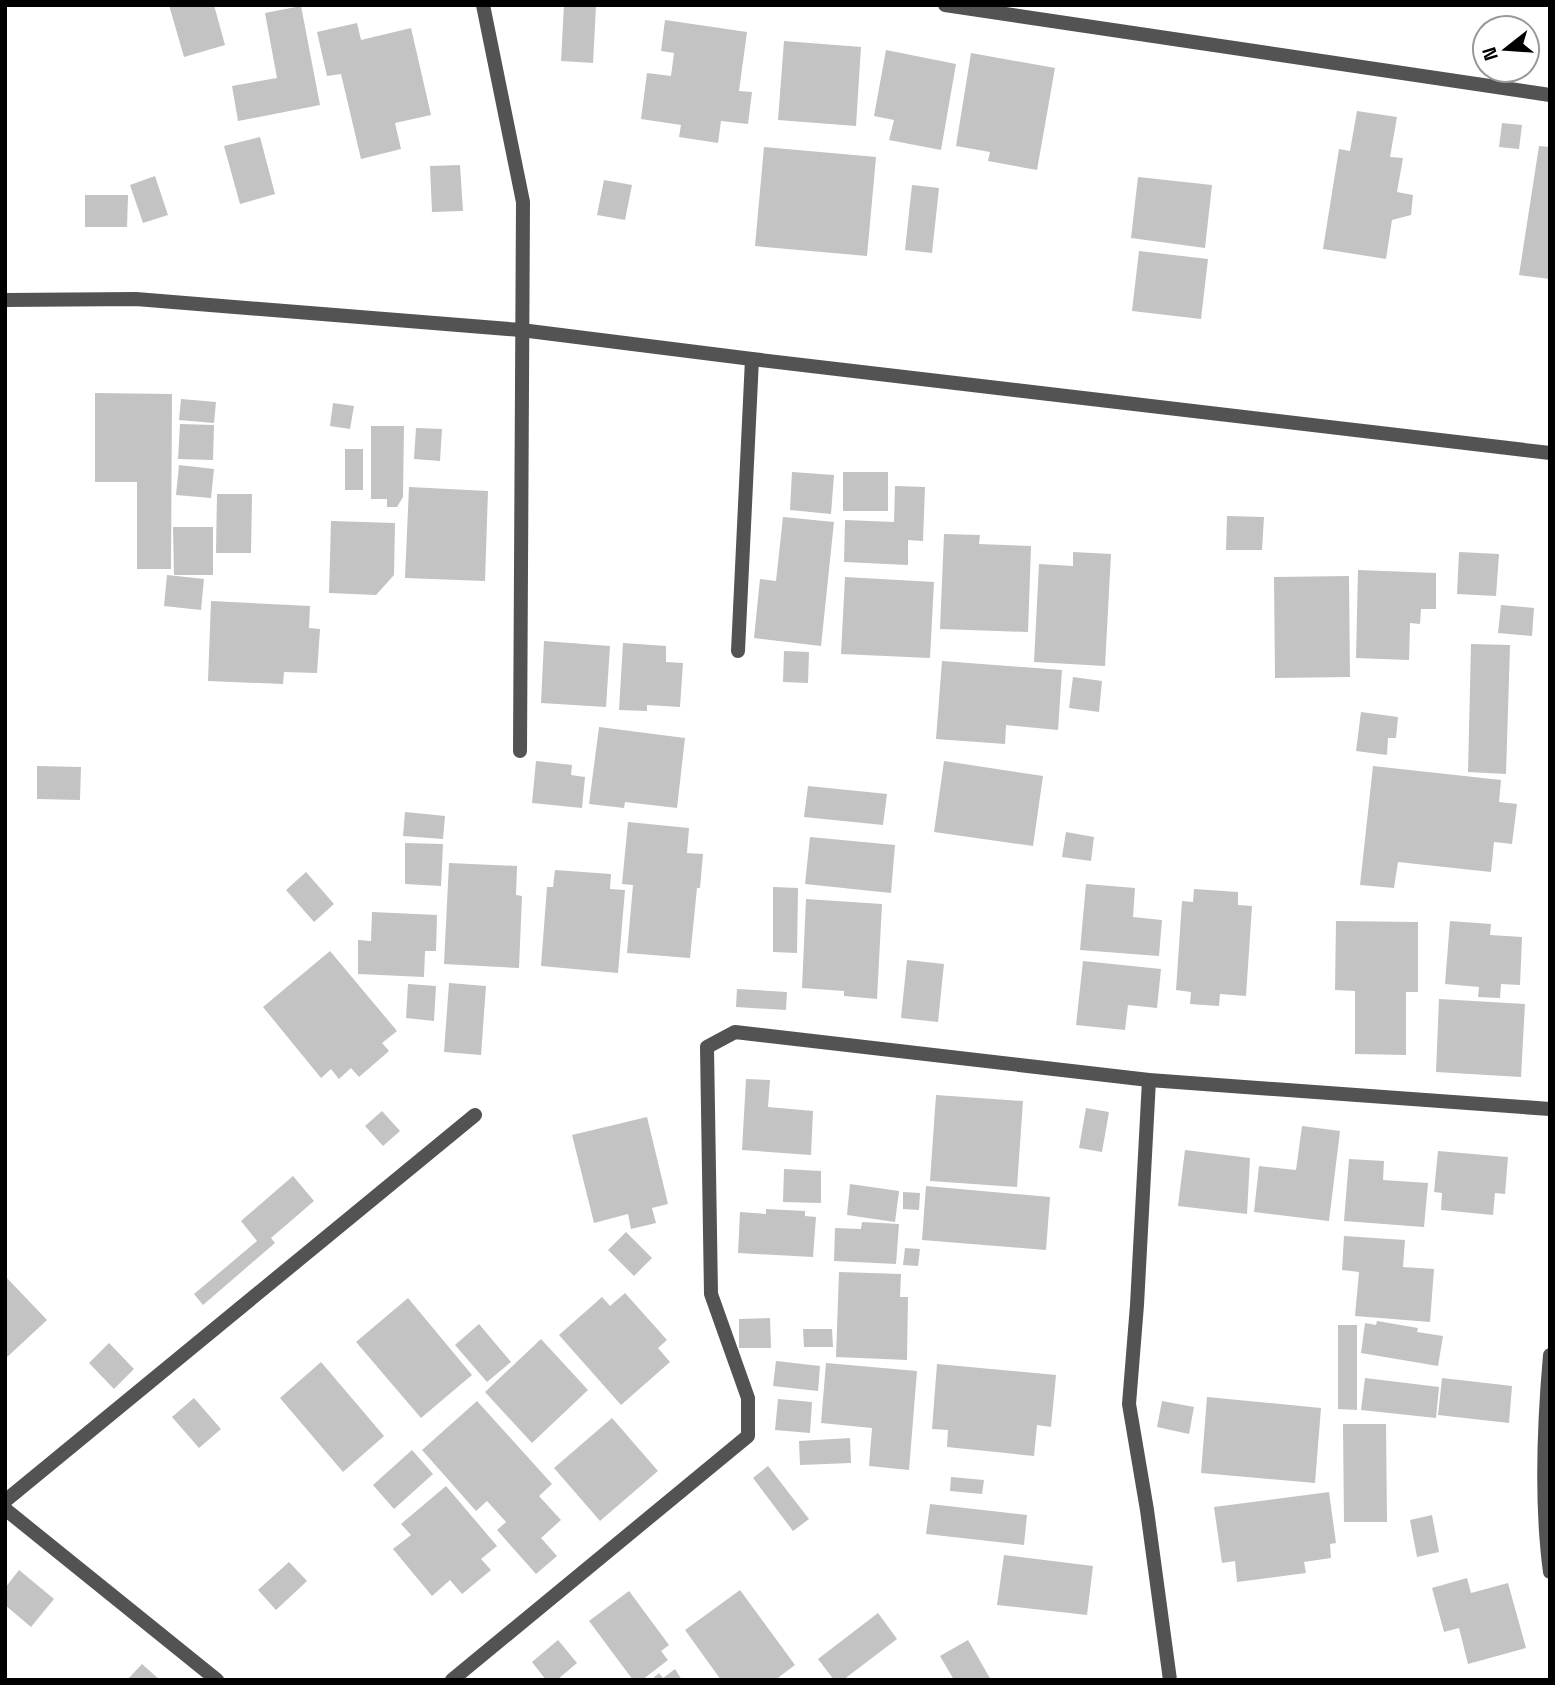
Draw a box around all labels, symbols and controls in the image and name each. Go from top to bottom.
north arrow [1471,14,1541,84]
text: N [1476,44,1504,64]

